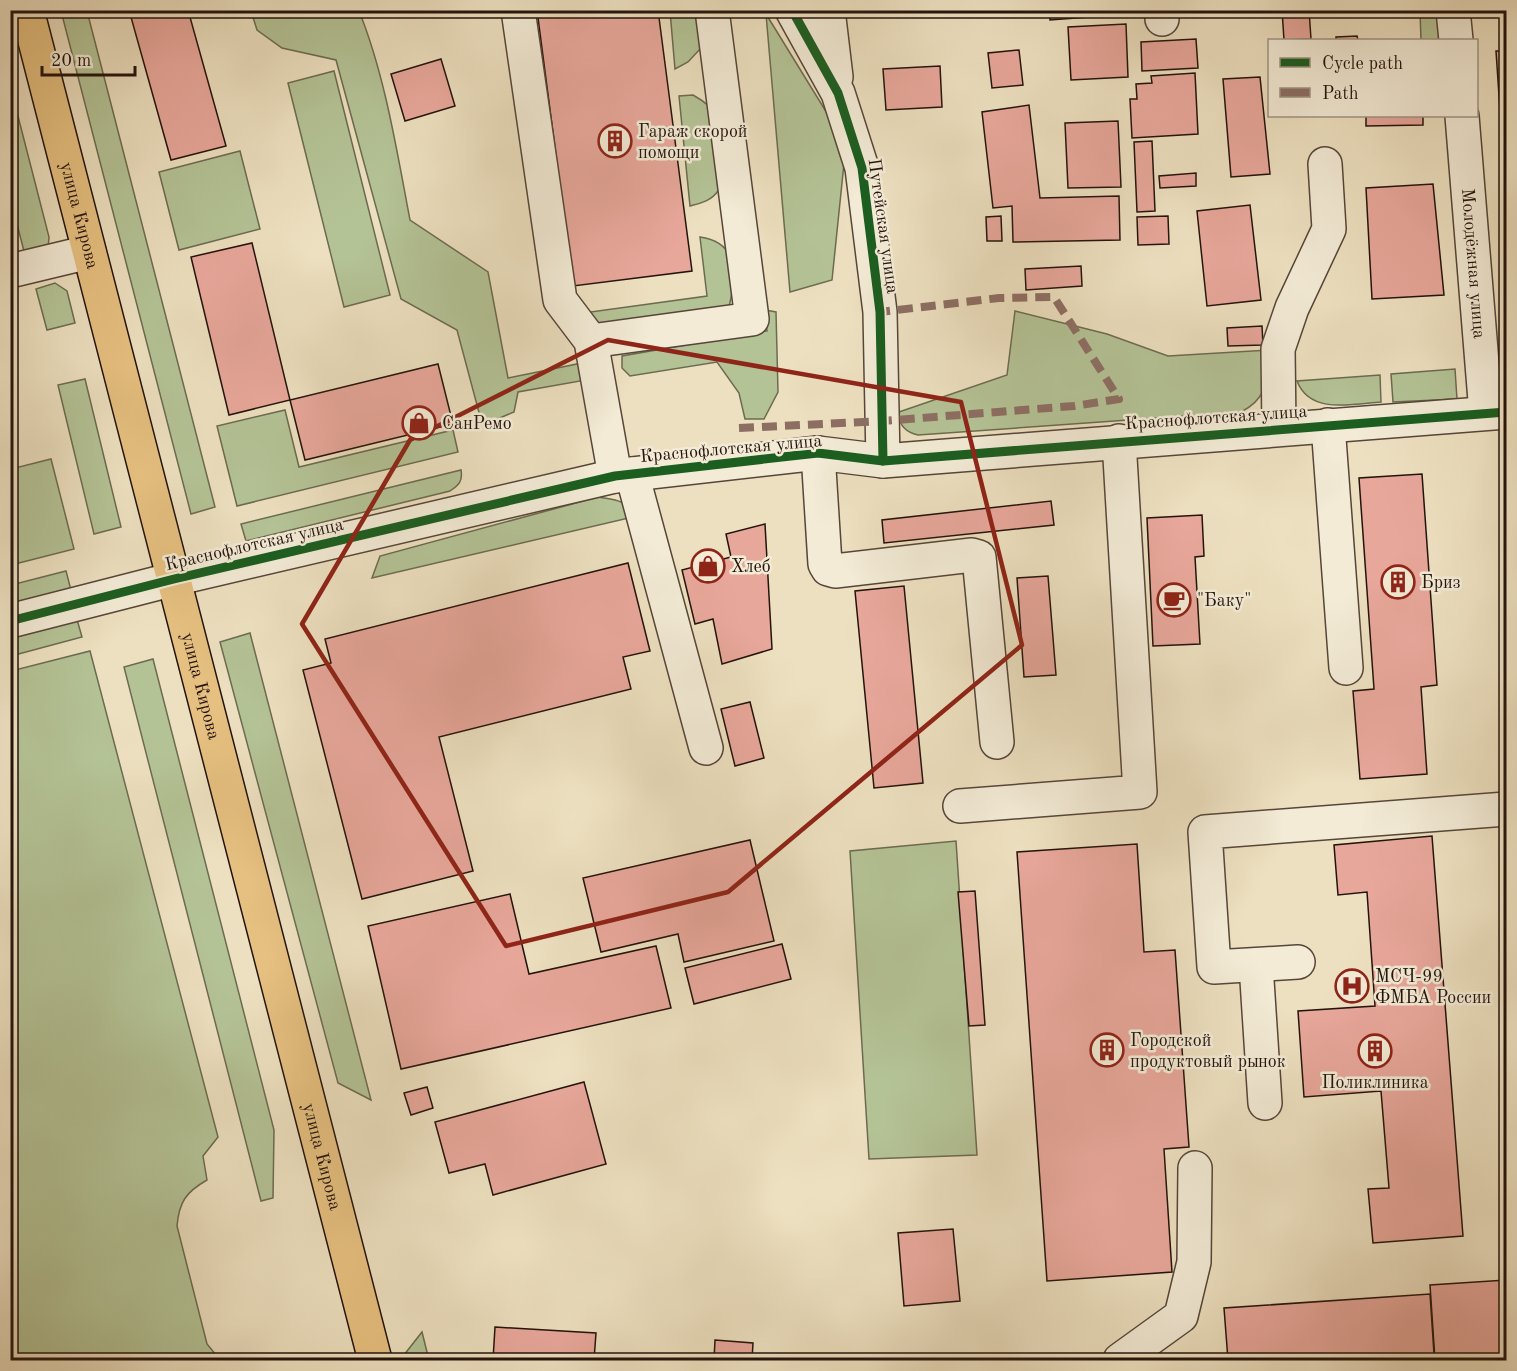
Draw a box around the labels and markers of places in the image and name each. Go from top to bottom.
building icon: Гараж скорой помощи [597,123,633,159]
place label: Гараж скорой помощи [638,123,748,162]
shop icon: СанРемо [401,405,437,441]
place label: СанРемо [442,415,512,433]
shop icon: Хлеб [690,548,726,584]
place label: Хлеб [731,558,771,576]
building icon: Бриз [1380,564,1416,600]
place label: Бриз [1421,574,1461,592]
cafe icon: "Баку" [1156,582,1192,618]
place label: "Баку" [1197,592,1251,610]
hospital icon: МСЧ-99 ФМБА России [1334,968,1370,1004]
place label: МСЧ-99 ФМБА России [1375,968,1491,1007]
building icon: Городской продуктовый рынок [1089,1032,1125,1068]
place label: Городской продуктовый рынок [1130,1032,1286,1071]
building icon: Поликлиника [1357,1033,1393,1069]
place label: Поликлиника [1321,1074,1429,1092]

